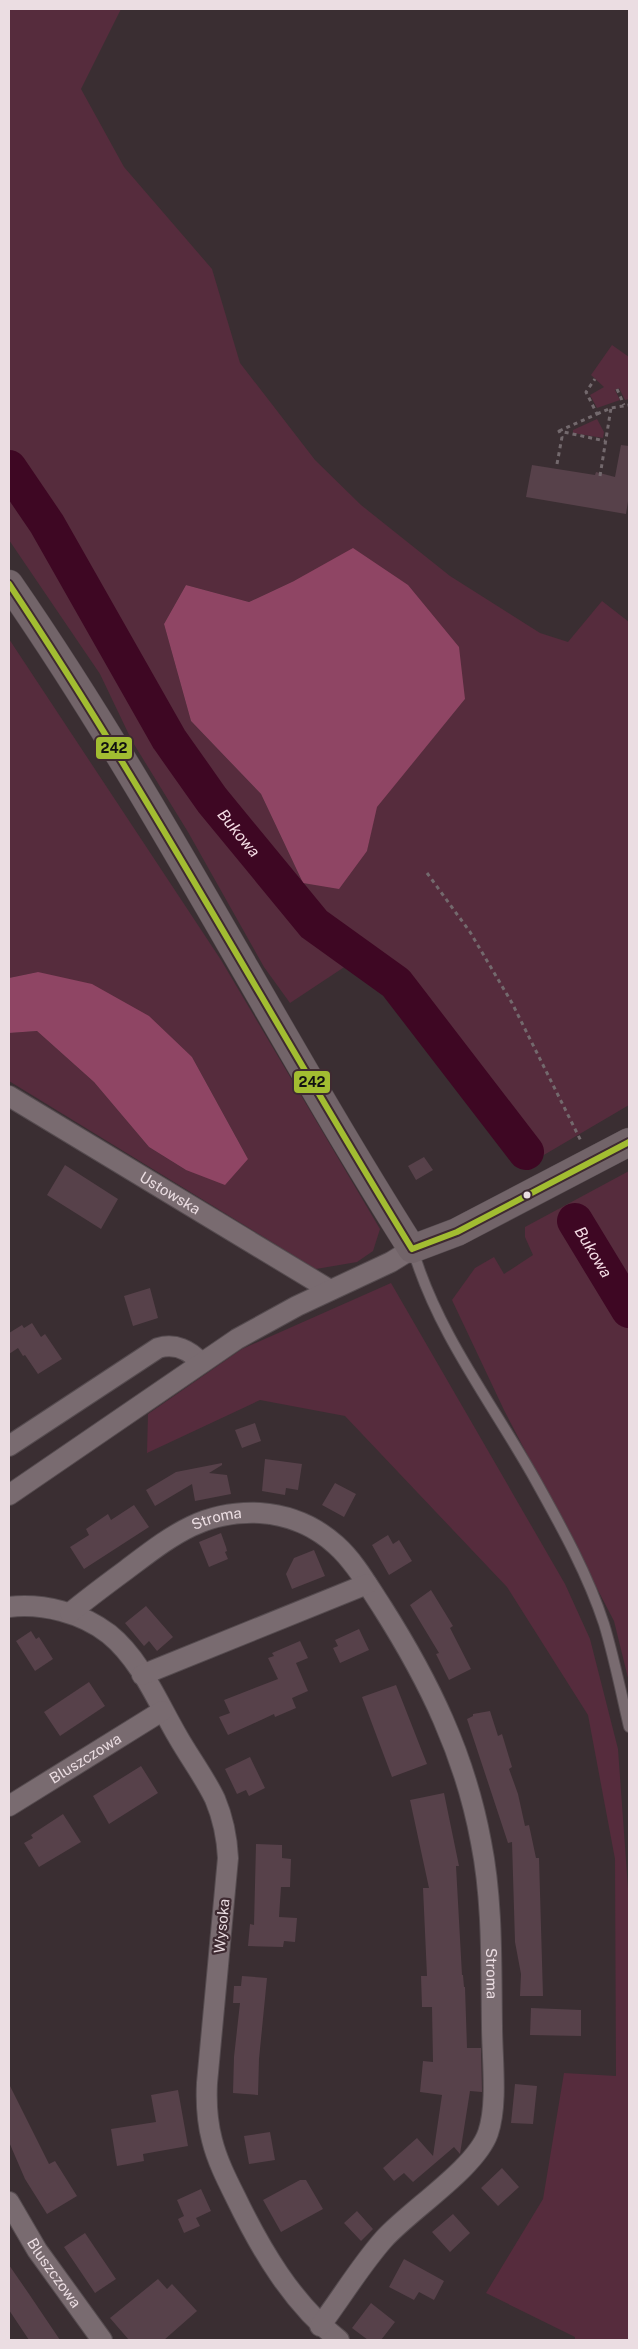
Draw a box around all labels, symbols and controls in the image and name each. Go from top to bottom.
line badge: 242 [95,736,133,760]
text: 242 [101,740,128,756]
water label: Bukowa [213,805,264,861]
line badge: 242 [293,1070,331,1094]
text: 242 [299,1074,326,1090]
street label: Ustowska [137,1168,204,1218]
unlabelled marker [522,1190,532,1200]
water label: Bukowa [570,1223,616,1281]
street label: Stroma [189,1504,242,1533]
street label: Bluszczowa [46,1729,124,1787]
street label: Wysoka [211,1898,232,1954]
street label: Stroma [483,1948,501,1999]
street label: Bluszczowa [24,2235,85,2311]

